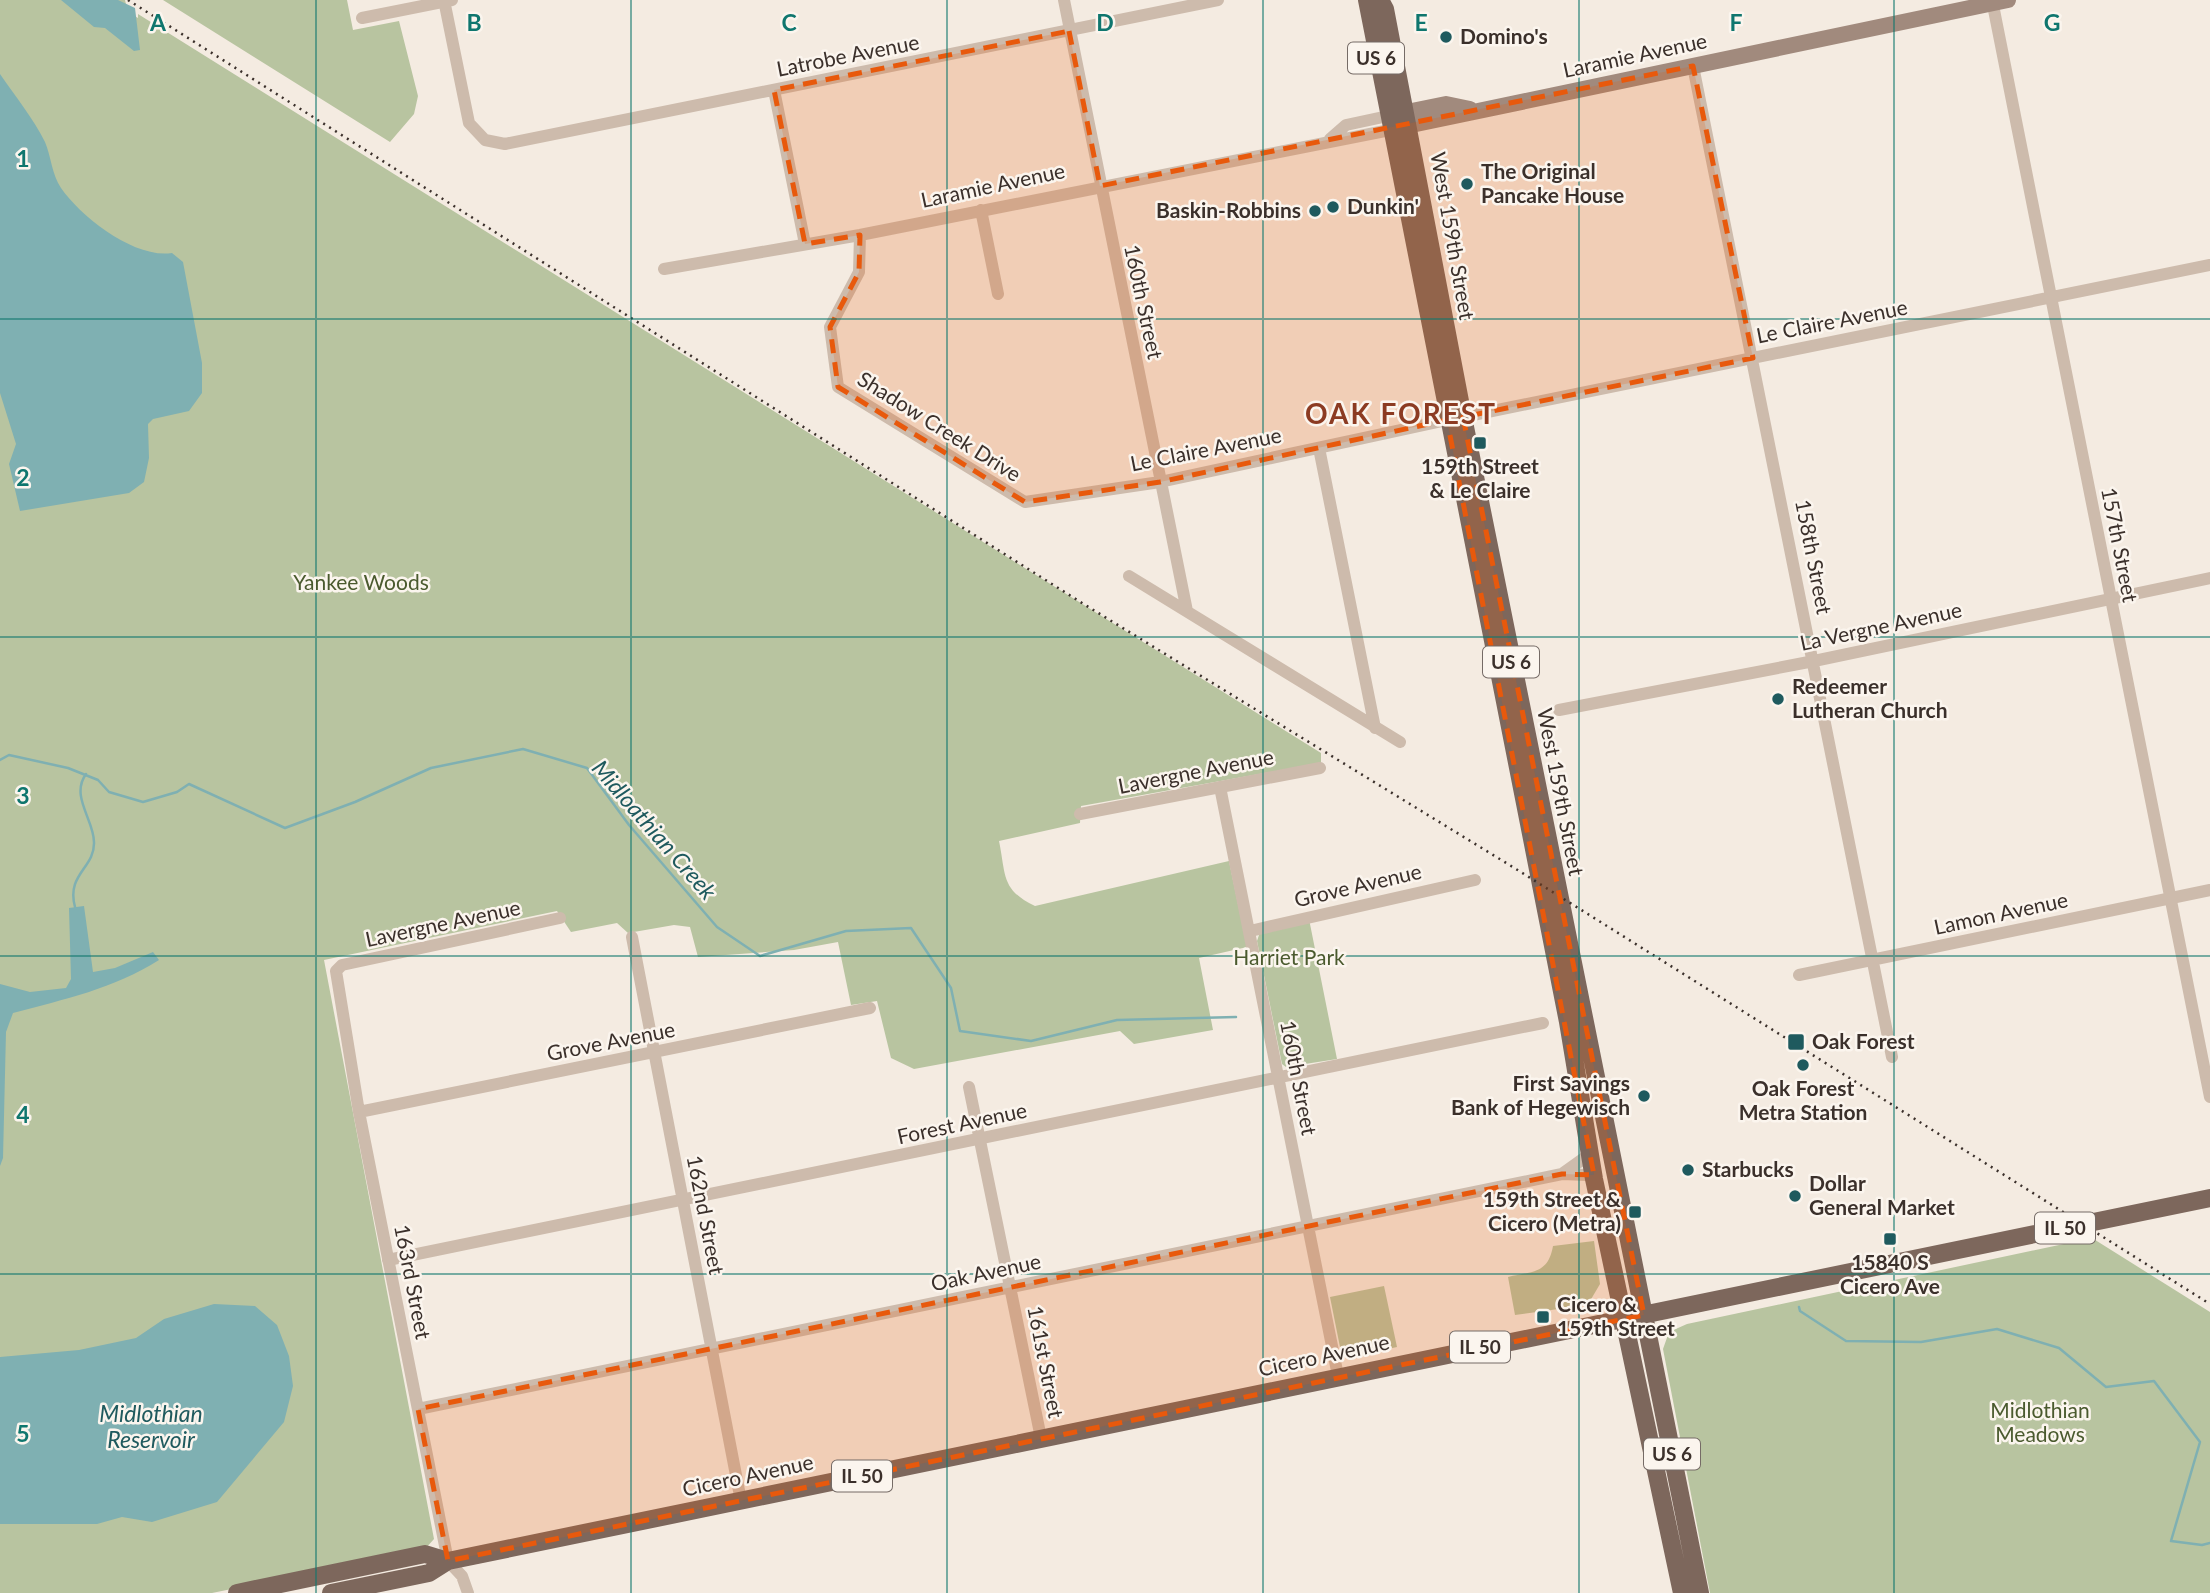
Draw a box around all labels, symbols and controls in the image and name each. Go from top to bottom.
text: A [149,8,167,36]
text: B [466,8,482,36]
text: C [781,8,797,36]
text: D [1096,8,1114,36]
text: E [1414,8,1428,36]
text: F [1729,8,1743,36]
text: G [2044,8,2060,36]
place label: Domino's [1460,23,1548,48]
street label: Laramie Avenue [1560,27,1709,82]
street label: Latrobe Avenue [774,28,921,81]
marker: Domino's [1438,29,1454,45]
road number: US 6 [1348,43,1404,74]
text: 1 [16,144,30,172]
street label: West 159th Street [1426,150,1481,322]
street label: Laramie Avenue [918,157,1067,212]
place label: The Original Pancake House [1481,158,1624,207]
marker: The Original Pancake House [1459,176,1475,192]
place label: Dunkin' [1347,193,1419,218]
place label: Baskin-Robbins [1156,197,1301,222]
marker: Dunkin' [1325,199,1341,215]
marker: Baskin-Robbins [1307,203,1323,219]
street label: 160th Street [1120,242,1169,362]
street label: Le Claire Avenue [1754,294,1909,347]
street label: Shadow Creek Drive [854,365,1026,486]
district label: OAK FOREST [1305,396,1497,430]
street label: Le Claire Avenue [1128,422,1283,475]
marker: 159th Street & Le Claire [1472,435,1488,451]
place label: 159th Street & Le Claire [1421,453,1539,502]
text: 2 [16,463,30,491]
street label: 157th Street [2097,485,2144,605]
street label: 158th Street [1791,497,1838,617]
park label: Yankee Woods [293,569,429,594]
street label: La Vergne Avenue [1797,596,1964,655]
road number: US 6 [1483,646,1539,678]
place label: Redeemer Lutheran Church [1792,673,1948,722]
marker: Redeemer Lutheran Church [1770,691,1786,707]
street label: West 159th Street [1533,706,1590,878]
street label: Lavergne Avenue [1116,743,1276,798]
water label: Midloathian Creek [587,754,724,906]
text: 3 [16,781,30,809]
street label: Grove Avenue [1292,858,1424,911]
street label: Lamon Avenue [1931,886,2070,939]
street label: Lavergne Avenue [363,894,523,951]
park label: Harriet Park [1233,944,1345,969]
street label: Grove Avenue [545,1016,677,1065]
street label: 160th Street [1276,1018,1323,1138]
place label: Oak Forest [1812,1028,1915,1053]
marker: Oak Forest [1786,1032,1806,1052]
marker: Oak Forest Metra Station [1795,1057,1811,1073]
place label: First Savings Bank of Hegewisch [1451,1070,1630,1119]
place label: Oak Forest Metra Station [1739,1075,1867,1124]
marker: First Savings Bank of Hegewisch [1636,1088,1652,1104]
street label: Forest Avenue [895,1097,1029,1148]
text: 4 [16,1100,30,1128]
street label: 162nd Street [683,1153,730,1277]
place label: Starbucks [1702,1156,1794,1181]
marker: Starbucks [1680,1162,1696,1178]
place label: Dollar General Market [1809,1170,1955,1219]
place label: 159th Street & Cicero (Metra) [1483,1186,1622,1235]
marker: Dollar General Market [1787,1188,1803,1204]
marker: 159th Street & Cicero (Metra) [1627,1204,1643,1220]
road number: IL 50 [2035,1212,2095,1244]
street label: 163rd Street [390,1222,437,1342]
marker: 15840 S Cicero Ave [1882,1231,1898,1247]
street label: Oak Avenue [928,1248,1043,1295]
place label: 15840 S Cicero Ave [1840,1249,1940,1298]
place label: Cicero & 159th Street [1557,1291,1675,1340]
street label: 161st Street [1023,1303,1070,1420]
marker: Cicero & 159th Street [1535,1309,1551,1325]
street label: Cicero Avenue [1256,1328,1391,1381]
road number: IL 50 [1450,1331,1510,1362]
park label: Midlothian Meadows [1990,1397,2090,1446]
water label: Midlothian Reservoir [99,1399,203,1453]
text: 5 [16,1419,30,1447]
road number: US 6 [1644,1438,1700,1470]
street label: Cicero Avenue [680,1448,815,1501]
road number: IL 50 [832,1460,892,1492]

